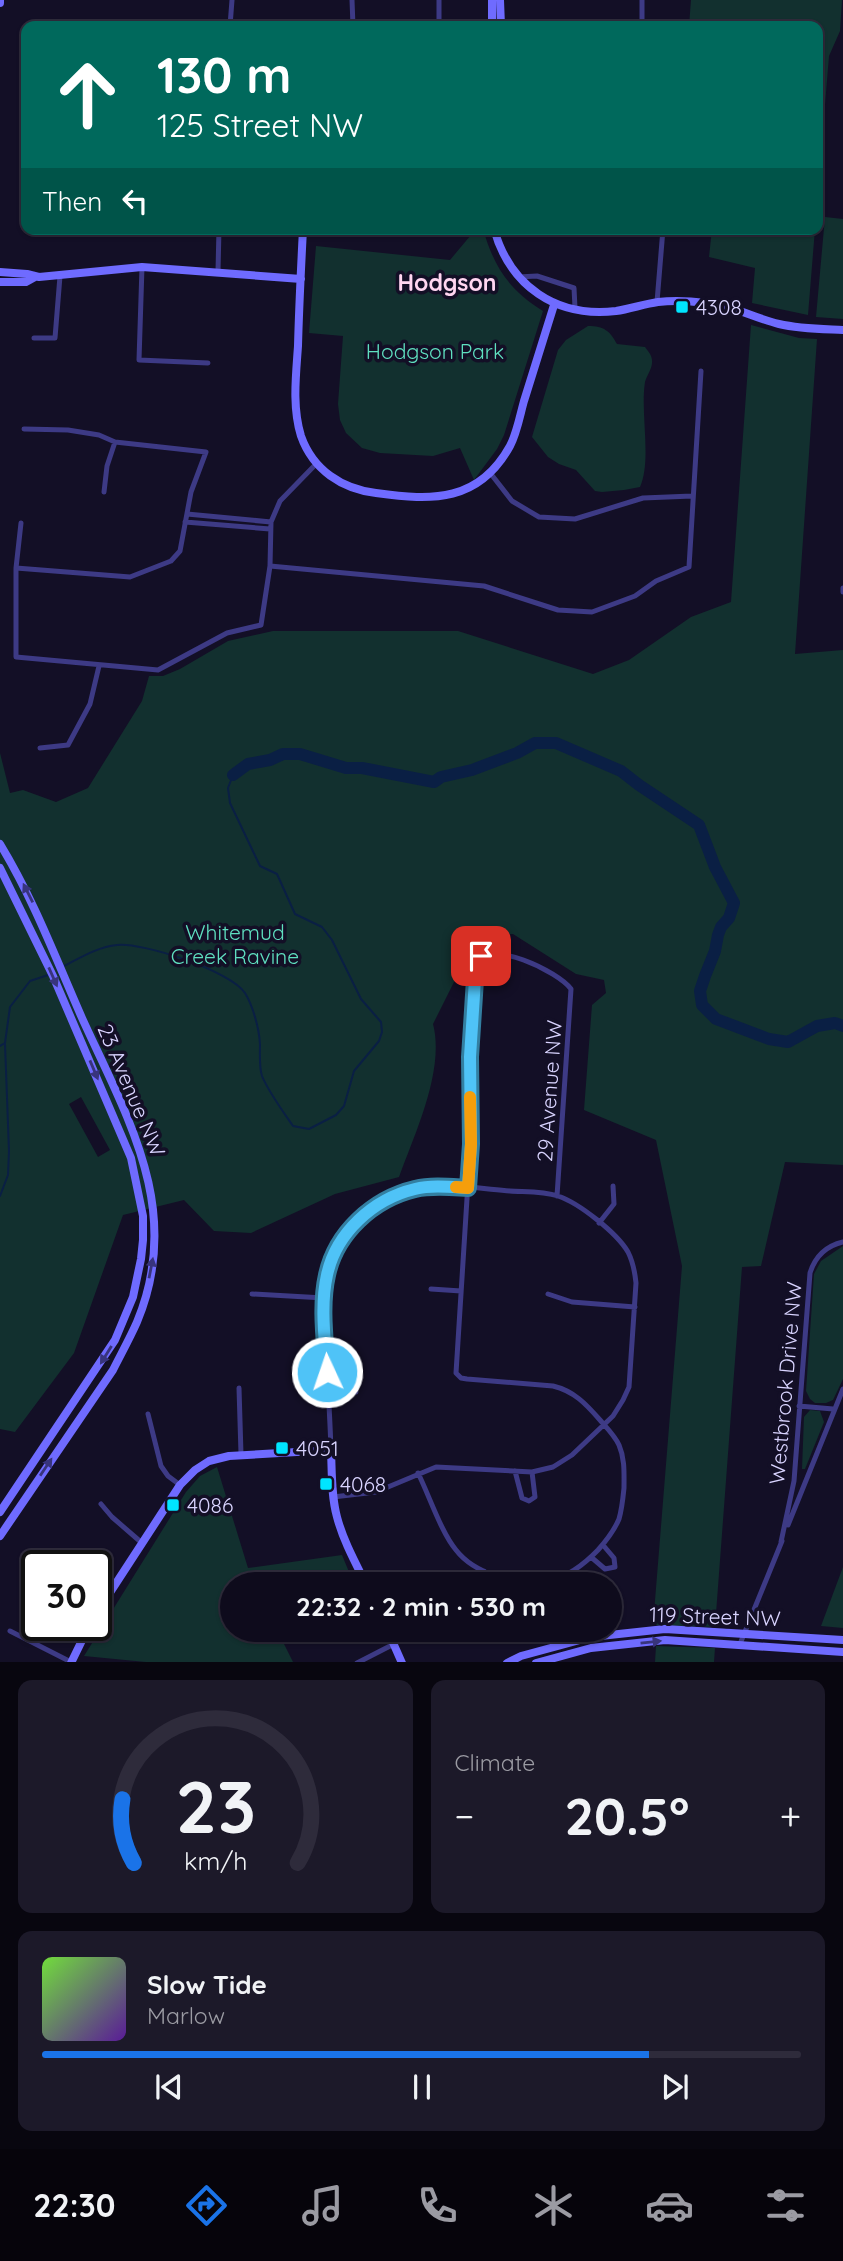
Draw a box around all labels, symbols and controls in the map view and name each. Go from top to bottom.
text: 130 m [157,44,291,105]
icon: ahead [42,49,133,140]
text: 125 Street NW [157,105,363,145]
icon: left [116,182,154,220]
text: Then [42,185,102,218]
district label: Hodgson [398,268,496,297]
place label: 4308 [696,294,742,320]
marker: 4308 [674,299,690,315]
park label: Hodgson Park [366,338,504,364]
one-way arrow [22,883,33,903]
park label: Whitemud Creek Ravine [171,919,299,969]
pin [451,926,511,986]
icon: arrive [462,937,500,975]
one-way arrow [48,967,59,988]
street label: 29 Avenue NW [531,1019,567,1163]
street label: 23 Avenue NW [92,1020,172,1160]
one-way arrow [89,1060,100,1081]
one-way arrow [146,1257,157,1279]
street label: Westbrook Drive NW [763,1281,807,1485]
position arrow [290,1335,364,1409]
one-way arrow [99,1346,112,1365]
place label: 4051 [296,1435,339,1461]
marker: 4051 [274,1440,290,1456]
one-way arrow [39,1458,52,1477]
place label: 4068 [340,1471,386,1497]
marker: 4068 [318,1476,334,1492]
place label: 4086 [187,1492,233,1518]
marker: 4086 [165,1497,181,1513]
speed limit sign: 30 [21,1550,112,1641]
text: 22:32 · 2 min · 530 m [296,1590,546,1623]
street label: 119 Street NW [649,1601,781,1631]
one-way arrow [640,1636,662,1647]
text: Climate [455,1748,535,1777]
text: 23 [175,1760,256,1851]
text: 20.5° [564,1783,689,1848]
text: − [455,1792,474,1840]
text: + [780,1792,801,1840]
text: km/h [184,1844,247,1875]
text: Slow Tide [147,1968,267,2001]
text: Marlow [147,2001,225,2030]
icon: previous [150,2068,188,2106]
icon: pause [403,2068,441,2106]
icon: next [656,2068,694,2106]
icon: directions [182,2181,231,2230]
icon: music [298,2181,347,2230]
icon: phone [413,2181,462,2230]
icon: climate [529,2181,578,2230]
icon: car [645,2181,694,2230]
icon: filters [761,2181,810,2230]
text: 22:30 [33,2185,115,2225]

